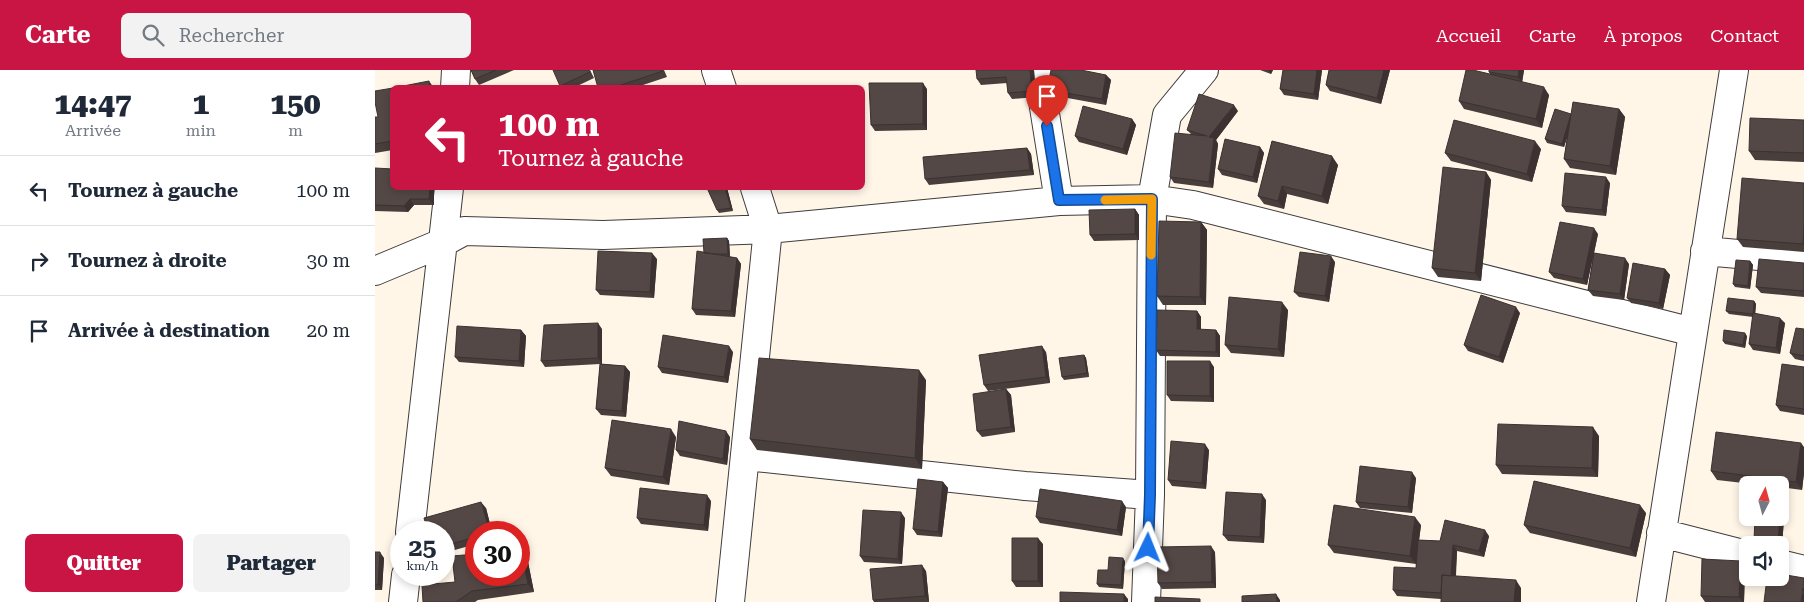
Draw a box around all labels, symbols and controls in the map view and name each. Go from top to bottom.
search box [121,13,471,58]
text: Carte [25,21,91,49]
icon: search [139,21,167,49]
text: Rechercher [179,24,284,47]
text: Accueil [1436,25,1501,46]
text: Carte [1529,25,1576,46]
text: À propos [1604,25,1682,46]
text: Contact [1710,25,1779,46]
pin [1026,75,1068,126]
icon: arrive [1033,82,1061,110]
text: 14:47 [54,86,132,121]
text: 1 [192,86,209,121]
text: 150 [270,86,321,121]
text: 100 m [498,104,599,145]
icon: left [415,105,480,170]
text: Arrivée [65,121,121,140]
text: min [186,121,216,140]
text: m [288,121,303,140]
text: Tournez à gauche [498,146,683,171]
icon: left [25,177,53,205]
text: Tournez à gauche [68,179,238,202]
text: 100 m [296,179,350,202]
icon: right [25,247,53,275]
text: Tournez à droite [68,249,227,272]
text: 30 m [307,249,350,272]
icon: arrive [25,317,53,345]
text: Arrivée à destination [68,319,270,342]
text: 20 m [307,319,350,342]
north arrow [1739,476,1789,526]
map controls [1739,476,1789,586]
speed limit sign: 30 [465,521,530,586]
position arrow [1121,521,1173,573]
text: 25 [408,533,437,562]
button: Quitter [25,534,183,592]
button: Partager [193,534,350,592]
button: sound [1739,536,1789,586]
text: km/h [406,559,439,573]

